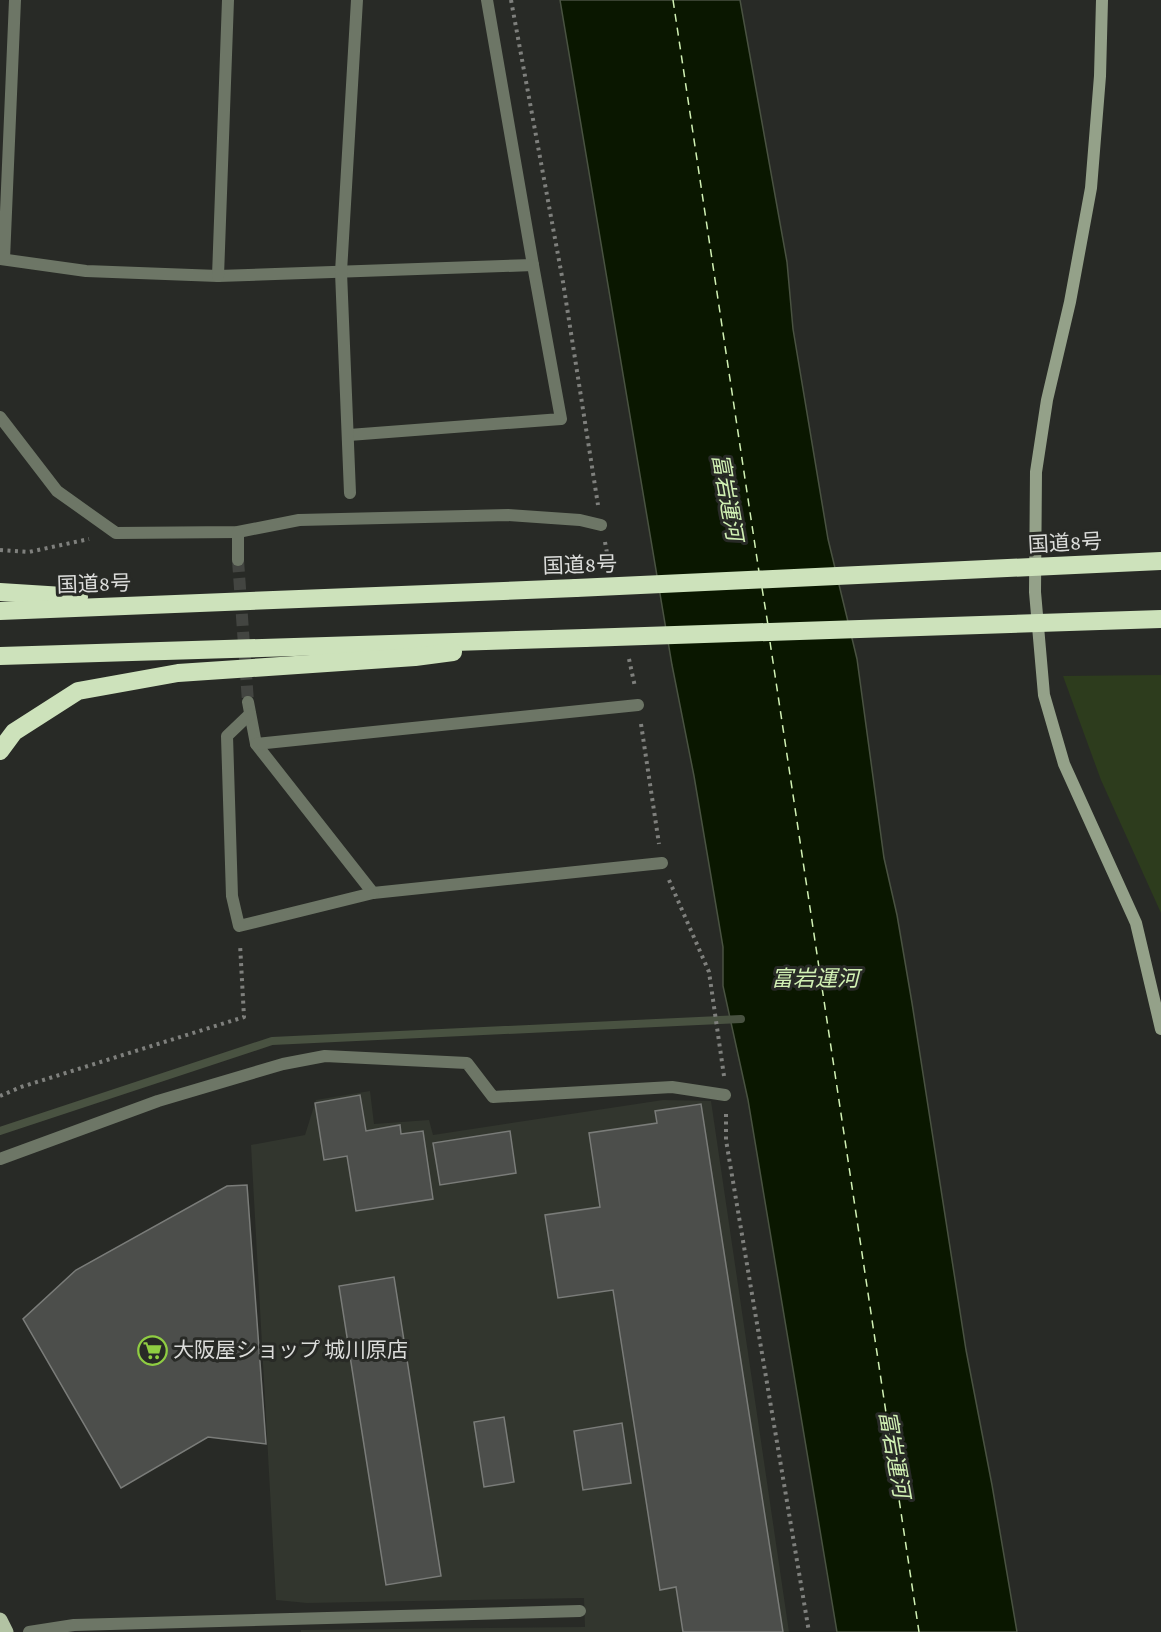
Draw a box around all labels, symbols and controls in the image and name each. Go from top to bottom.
water label: 富岩運河 [708,452,748,547]
street label: 国道8号 [1027,529,1103,557]
street label: 国道8号 [542,552,618,578]
street label: 国道8号 [56,571,132,597]
water label: 富岩運河 [771,966,863,991]
supermarket icon: 大阪屋ショップ 城川原店 [136,1334,168,1366]
place label: 大阪屋ショップ 城川原店 [173,1338,408,1362]
water label: 富岩運河 [875,1409,915,1504]

